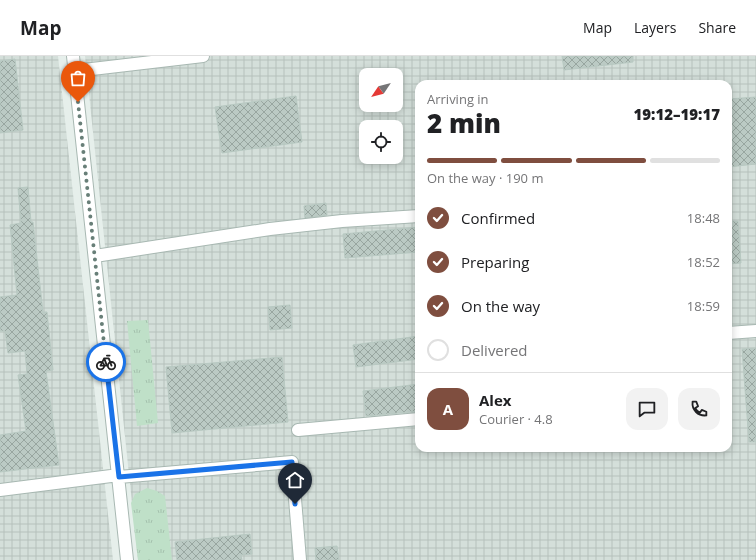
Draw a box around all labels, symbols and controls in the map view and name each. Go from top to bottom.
text: Map [20,15,61,41]
text: Map [583,18,612,37]
text: Layers [634,18,676,37]
text: Share [698,18,736,37]
pin [61,61,95,102]
icon: bag [67,67,89,89]
north arrow [359,68,403,112]
map controls [359,68,403,164]
text: Arriving in [427,90,489,108]
text: 19:12–19:17 [634,104,720,124]
text: 2 min [427,105,501,141]
button: locate [359,120,403,164]
text: On the way · 190 m [427,169,543,187]
icon: check [427,207,449,229]
text: Confirmed [461,208,535,228]
text: 18:48 [687,209,720,227]
icon: check [427,251,449,273]
text: Preparing [461,252,529,272]
text: 18:52 [687,253,720,271]
icon: check [427,295,449,317]
text: On the way [461,296,540,316]
text: 18:59 [687,297,720,315]
text: Delivered [461,340,528,360]
courier [86,342,126,382]
icon: bike [95,351,117,373]
button: chat [626,388,668,430]
button: phone [678,388,720,430]
text: Alex [479,390,511,410]
text: A [443,399,453,419]
text: Courier · 4.8 [479,410,553,428]
pin [278,463,312,504]
icon: home [284,469,306,491]

